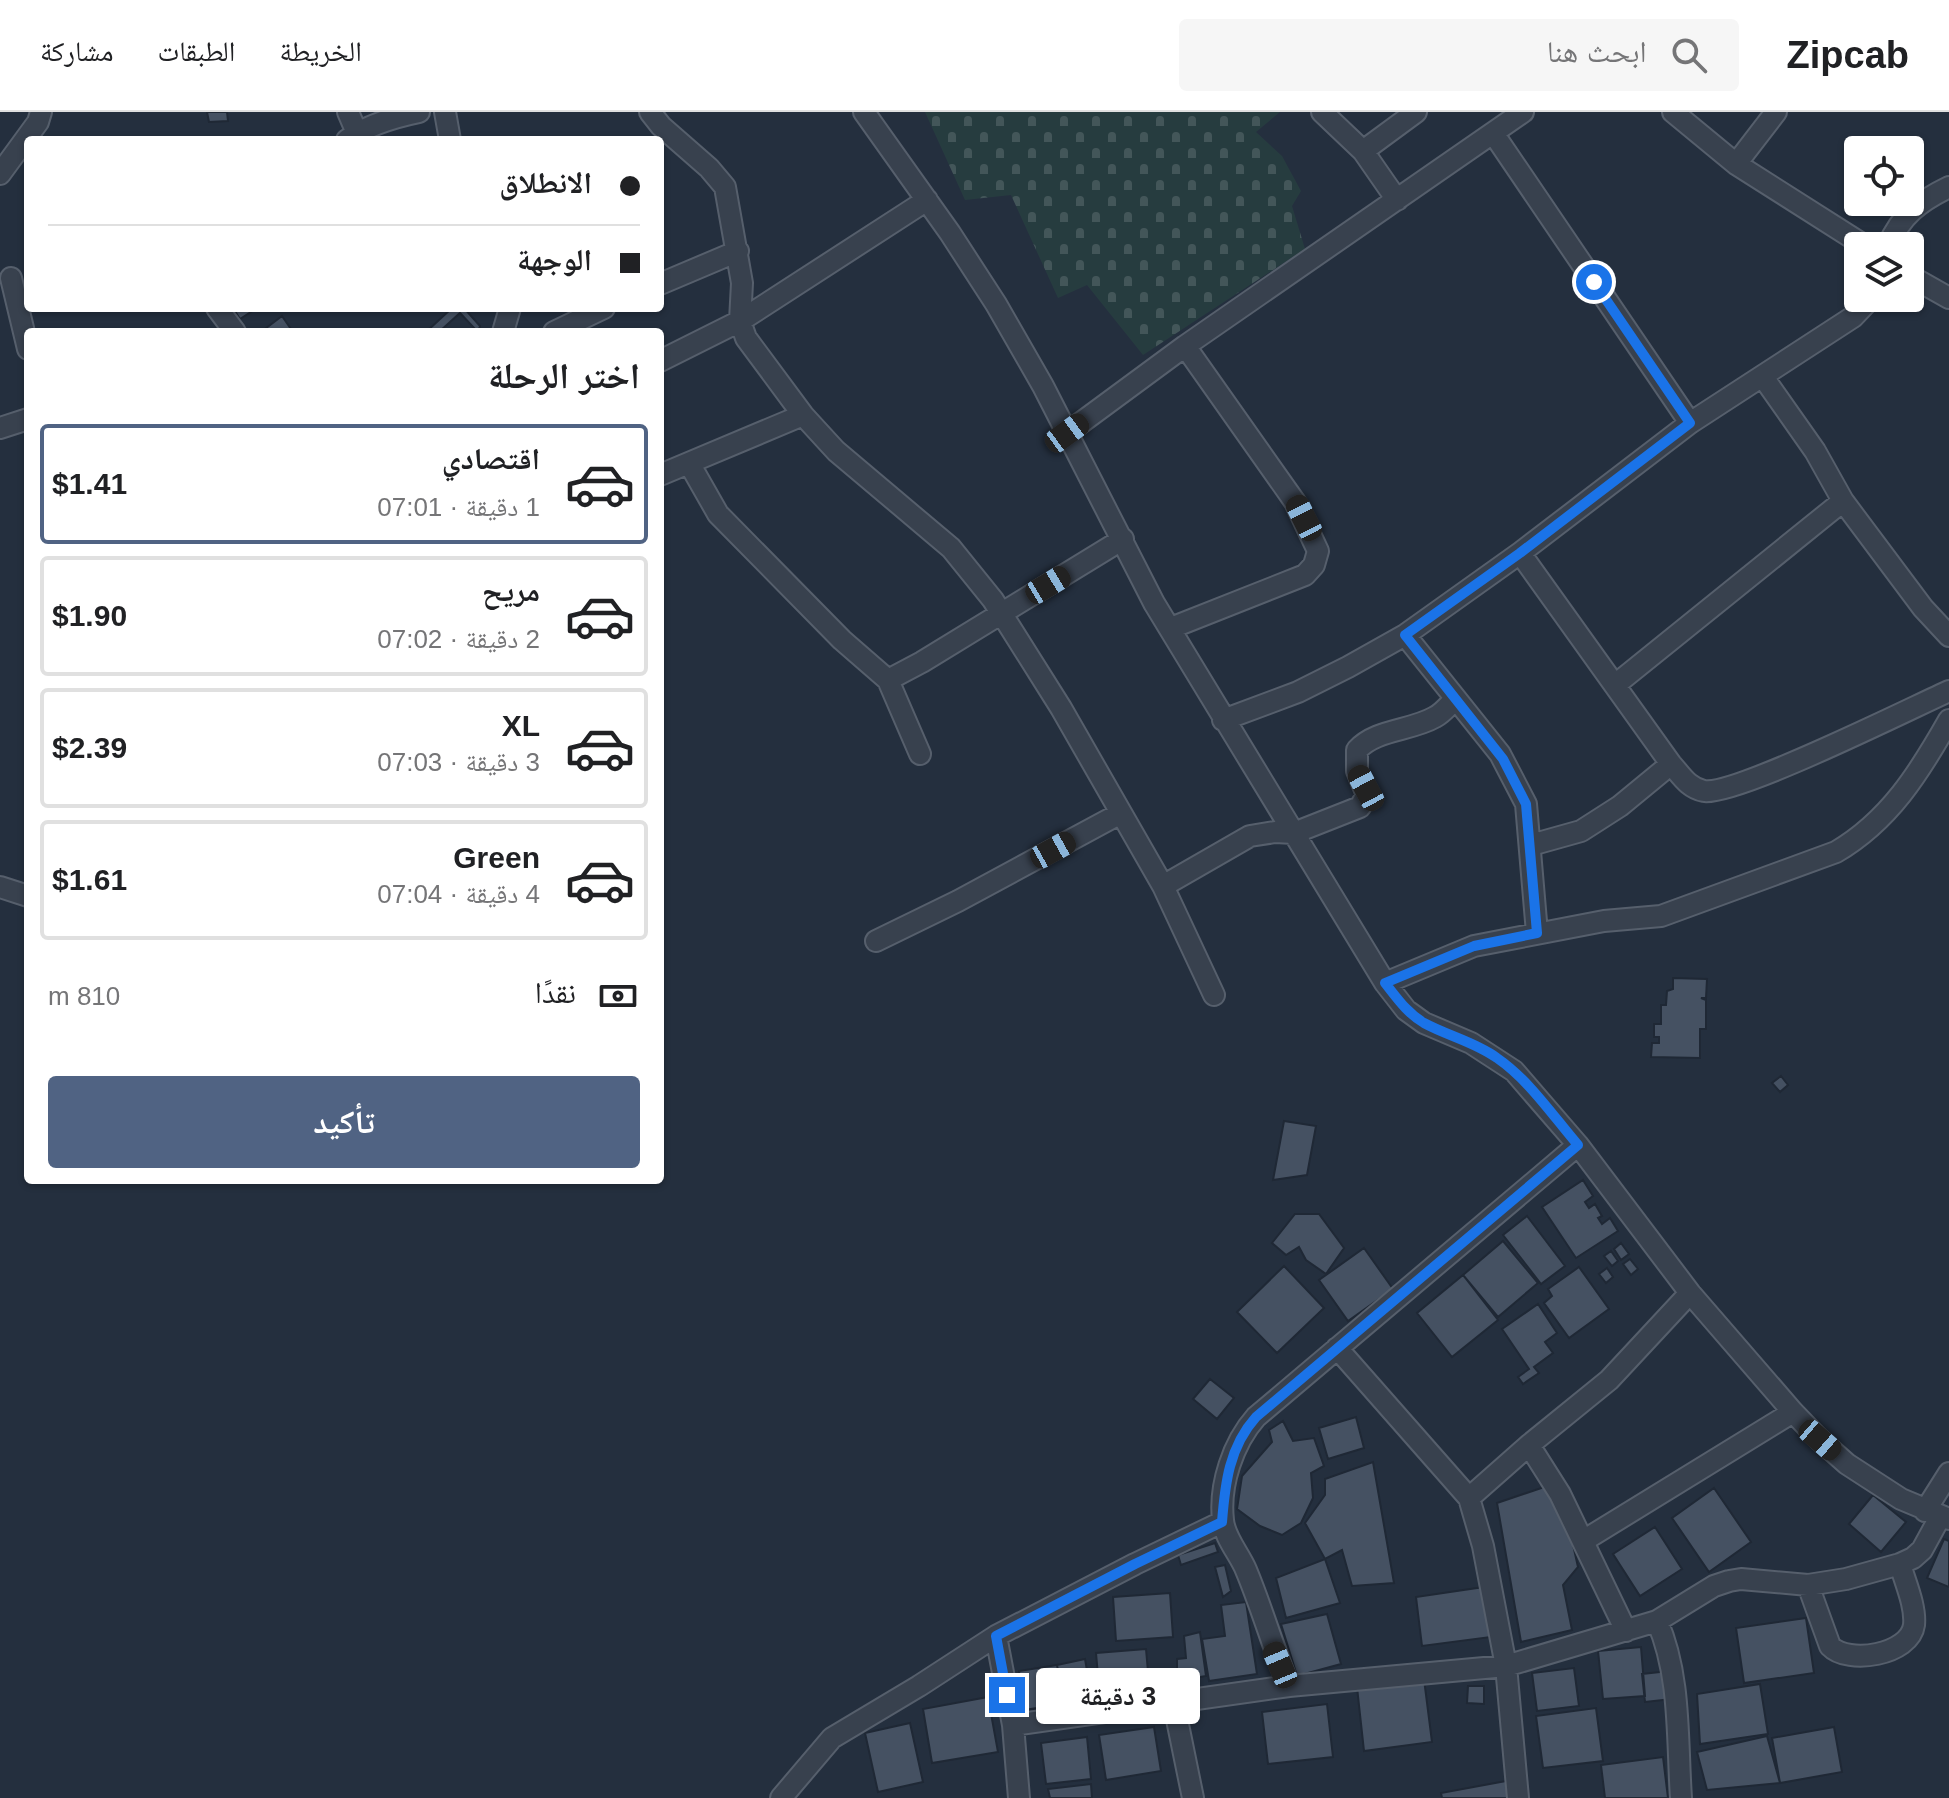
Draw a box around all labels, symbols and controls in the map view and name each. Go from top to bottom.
search box [1179,19,1739,91]
icon: search [1667,33,1711,77]
text: Zipcab [1787,34,1909,76]
text: ابحث هنا [1547,35,1647,68]
text: مشاركة [40,36,114,67]
text: الطبقات [158,36,235,67]
text: الخريطة [279,36,362,67]
map controls [1844,136,1924,312]
button: locate [1844,136,1924,216]
text: الانطلاق [499,166,592,199]
button: layers [1844,232,1924,312]
text: الوجهة [517,243,592,276]
route start [1576,264,1612,300]
text: اختر الرحلة [488,355,640,396]
car [1041,409,1093,457]
text: اقتصادي [442,442,540,475]
icon: car [564,448,636,520]
text: $1.41 [52,467,127,500]
car [1282,491,1326,545]
text: 1 دقيقة · 07:01 [377,492,540,522]
car [1021,562,1075,608]
text: مريح [482,574,540,607]
icon: car [564,580,636,652]
text: $1.90 [52,599,127,632]
text: 2 دقيقة · 07:02 [377,624,540,654]
text: XL [502,709,540,742]
icon: car [564,712,636,784]
text: $2.39 [52,731,127,764]
text: 3 دقيقة · 07:03 [377,747,540,777]
car [1344,761,1388,815]
car [1026,828,1080,872]
text: Green [453,841,540,874]
icon: car [564,844,636,916]
text: $1.61 [52,863,127,896]
text: 4 دقيقة · 07:04 [377,879,540,909]
icon: cash [596,974,640,1018]
text: نقدًا [535,976,576,1009]
text: 810 m [48,981,120,1011]
button: تأكيد [48,1076,640,1168]
car [1794,1415,1846,1465]
car [1260,1638,1300,1692]
callout: 3 دقيقة [1035,1667,1199,1723]
route end [989,1677,1025,1713]
text: 3 دقيقة [1080,1681,1156,1711]

